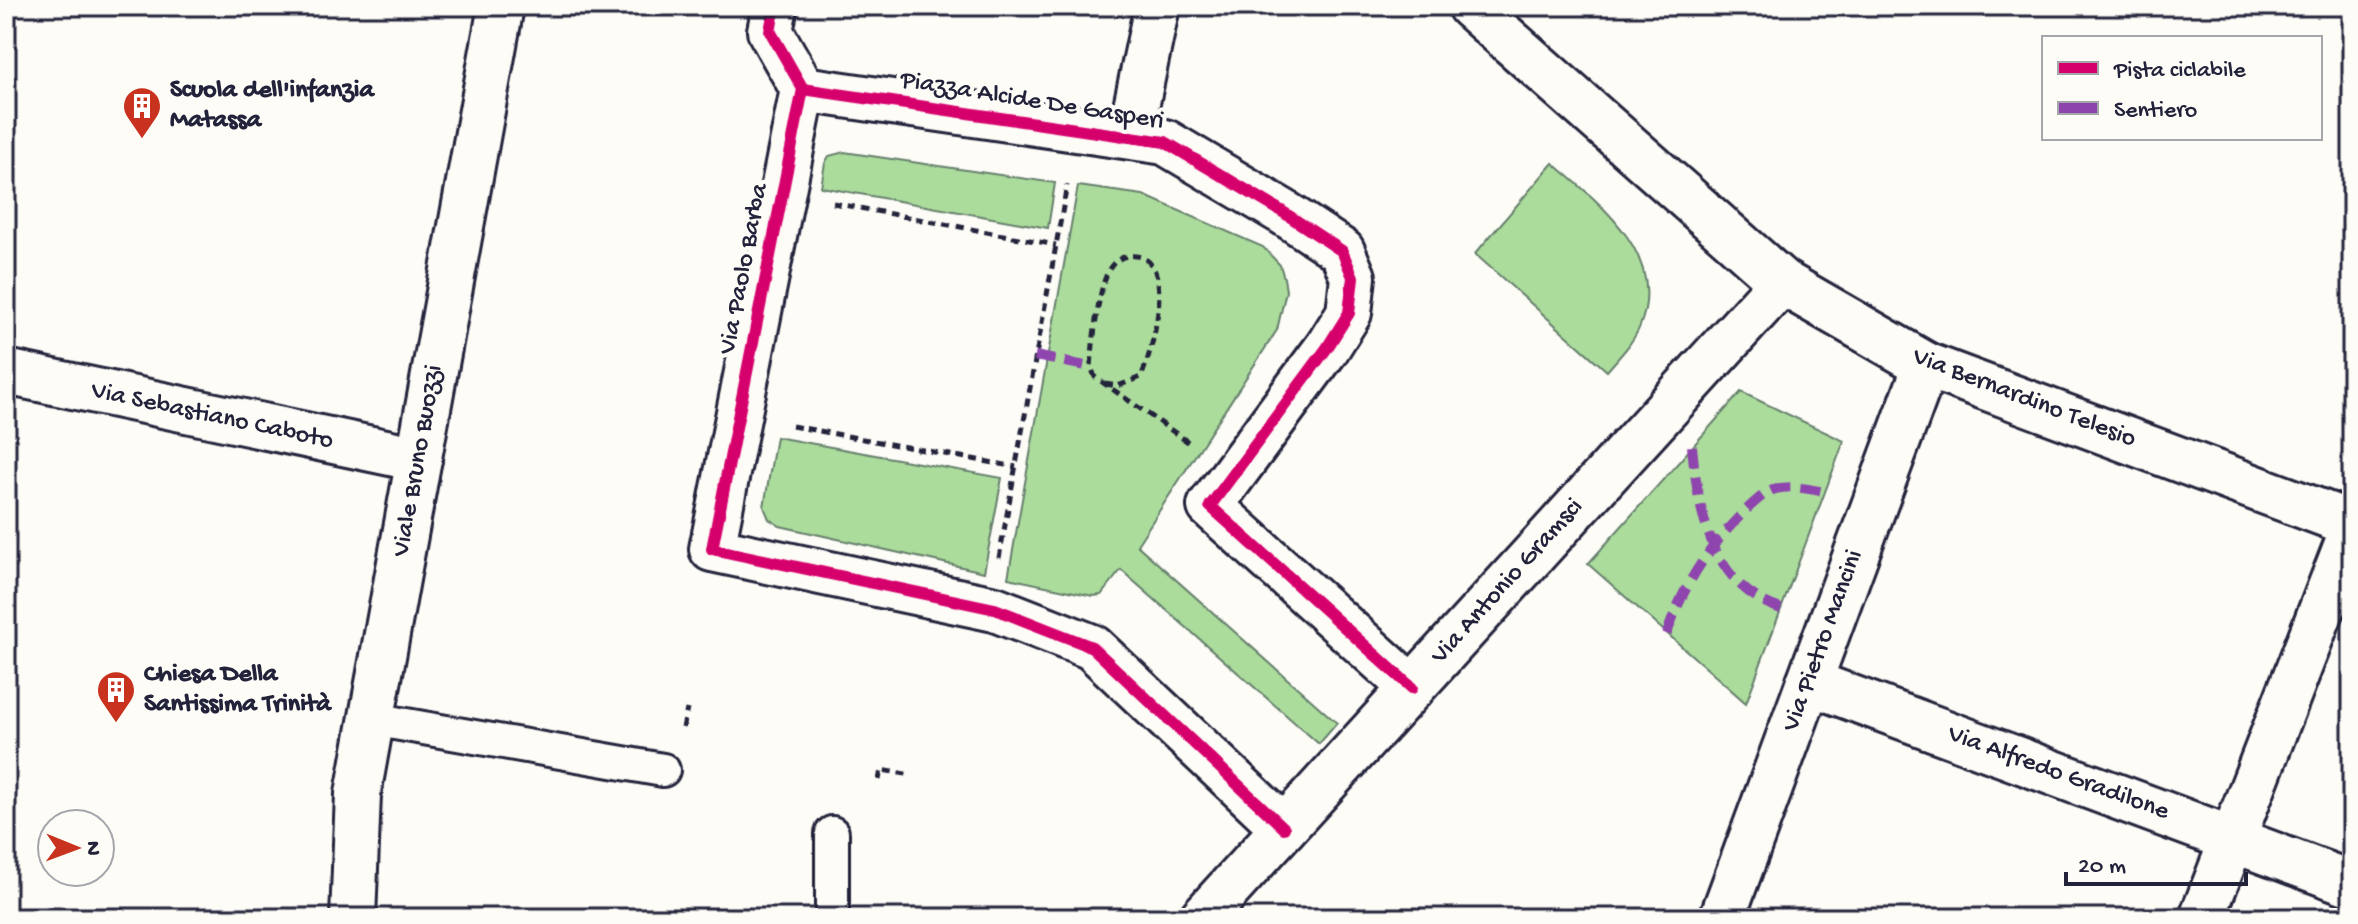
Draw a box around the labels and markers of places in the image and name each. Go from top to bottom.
place label: Scuola dell'infanzia Matassa [170,76,375,137]
building icon: Scuola dell'infanzia Matassa [121,85,163,140]
place label: Chiesa Della Santissima Trinità [144,660,332,721]
building icon: Chiesa Della Santissima Trinità [95,669,137,724]

